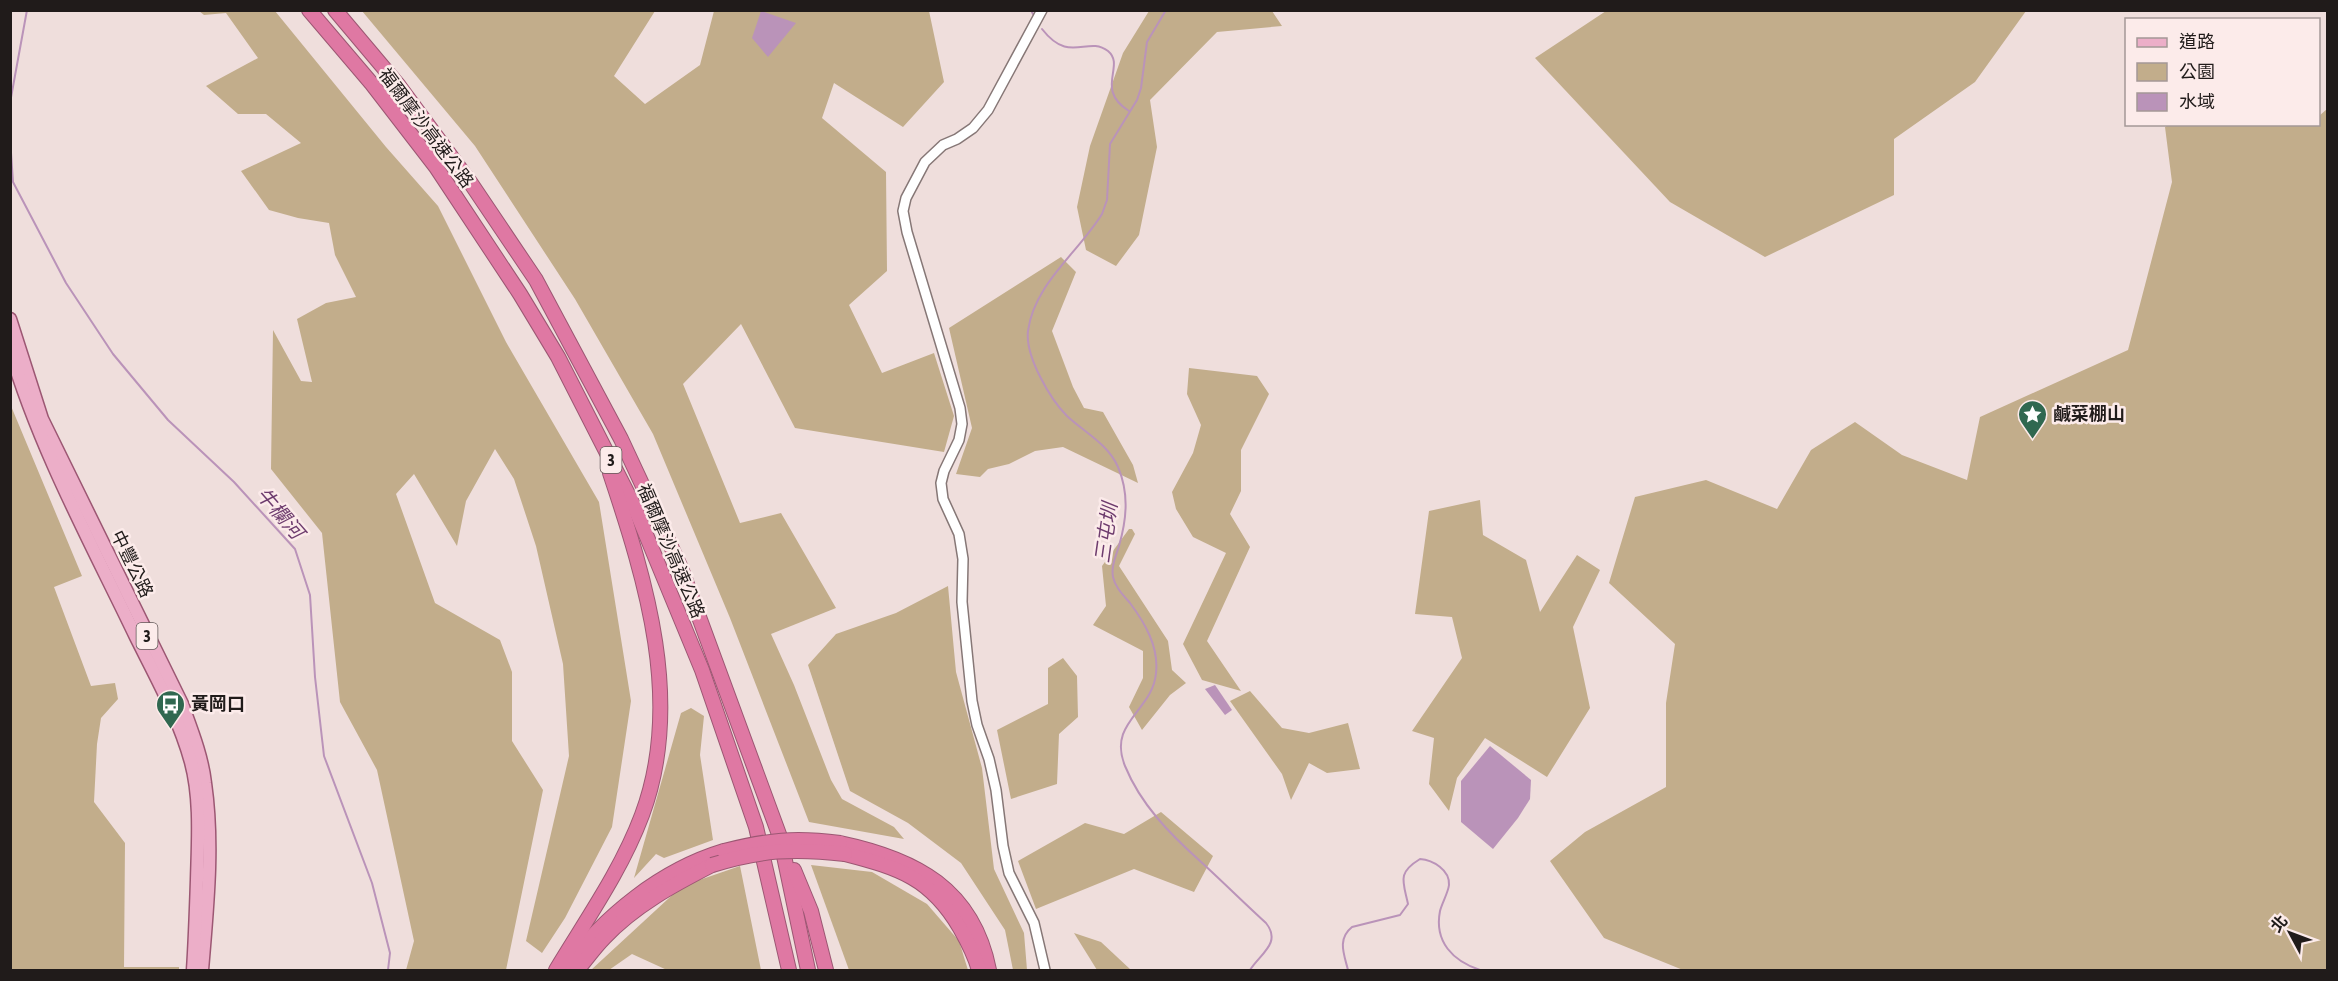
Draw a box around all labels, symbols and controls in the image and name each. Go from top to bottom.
legend [2125,18,2320,126]
text: 道路 [2179,31,2215,52]
text: 公園 [2179,61,2215,82]
street label: 福爾摩沙高速公路 [375,64,478,192]
text: 水域 [2179,91,2215,112]
place icon: 鹹菜棚山 [2016,398,2048,440]
place label: 鹹菜棚山 [2053,403,2125,424]
road number: 3 [600,447,622,473]
street label: 福爾摩沙高速公路 [634,480,709,621]
water label: 牛欄河 [252,482,311,546]
water label: 三屯圳 [1090,499,1121,564]
street label: 中豐公路 [107,527,158,601]
road number: 3 [136,623,158,649]
bus stop icon: 黃岡口 [154,688,186,730]
place label: 黃岡口 [191,693,245,714]
north arrow [2260,903,2320,963]
text: 北 [2267,911,2291,935]

